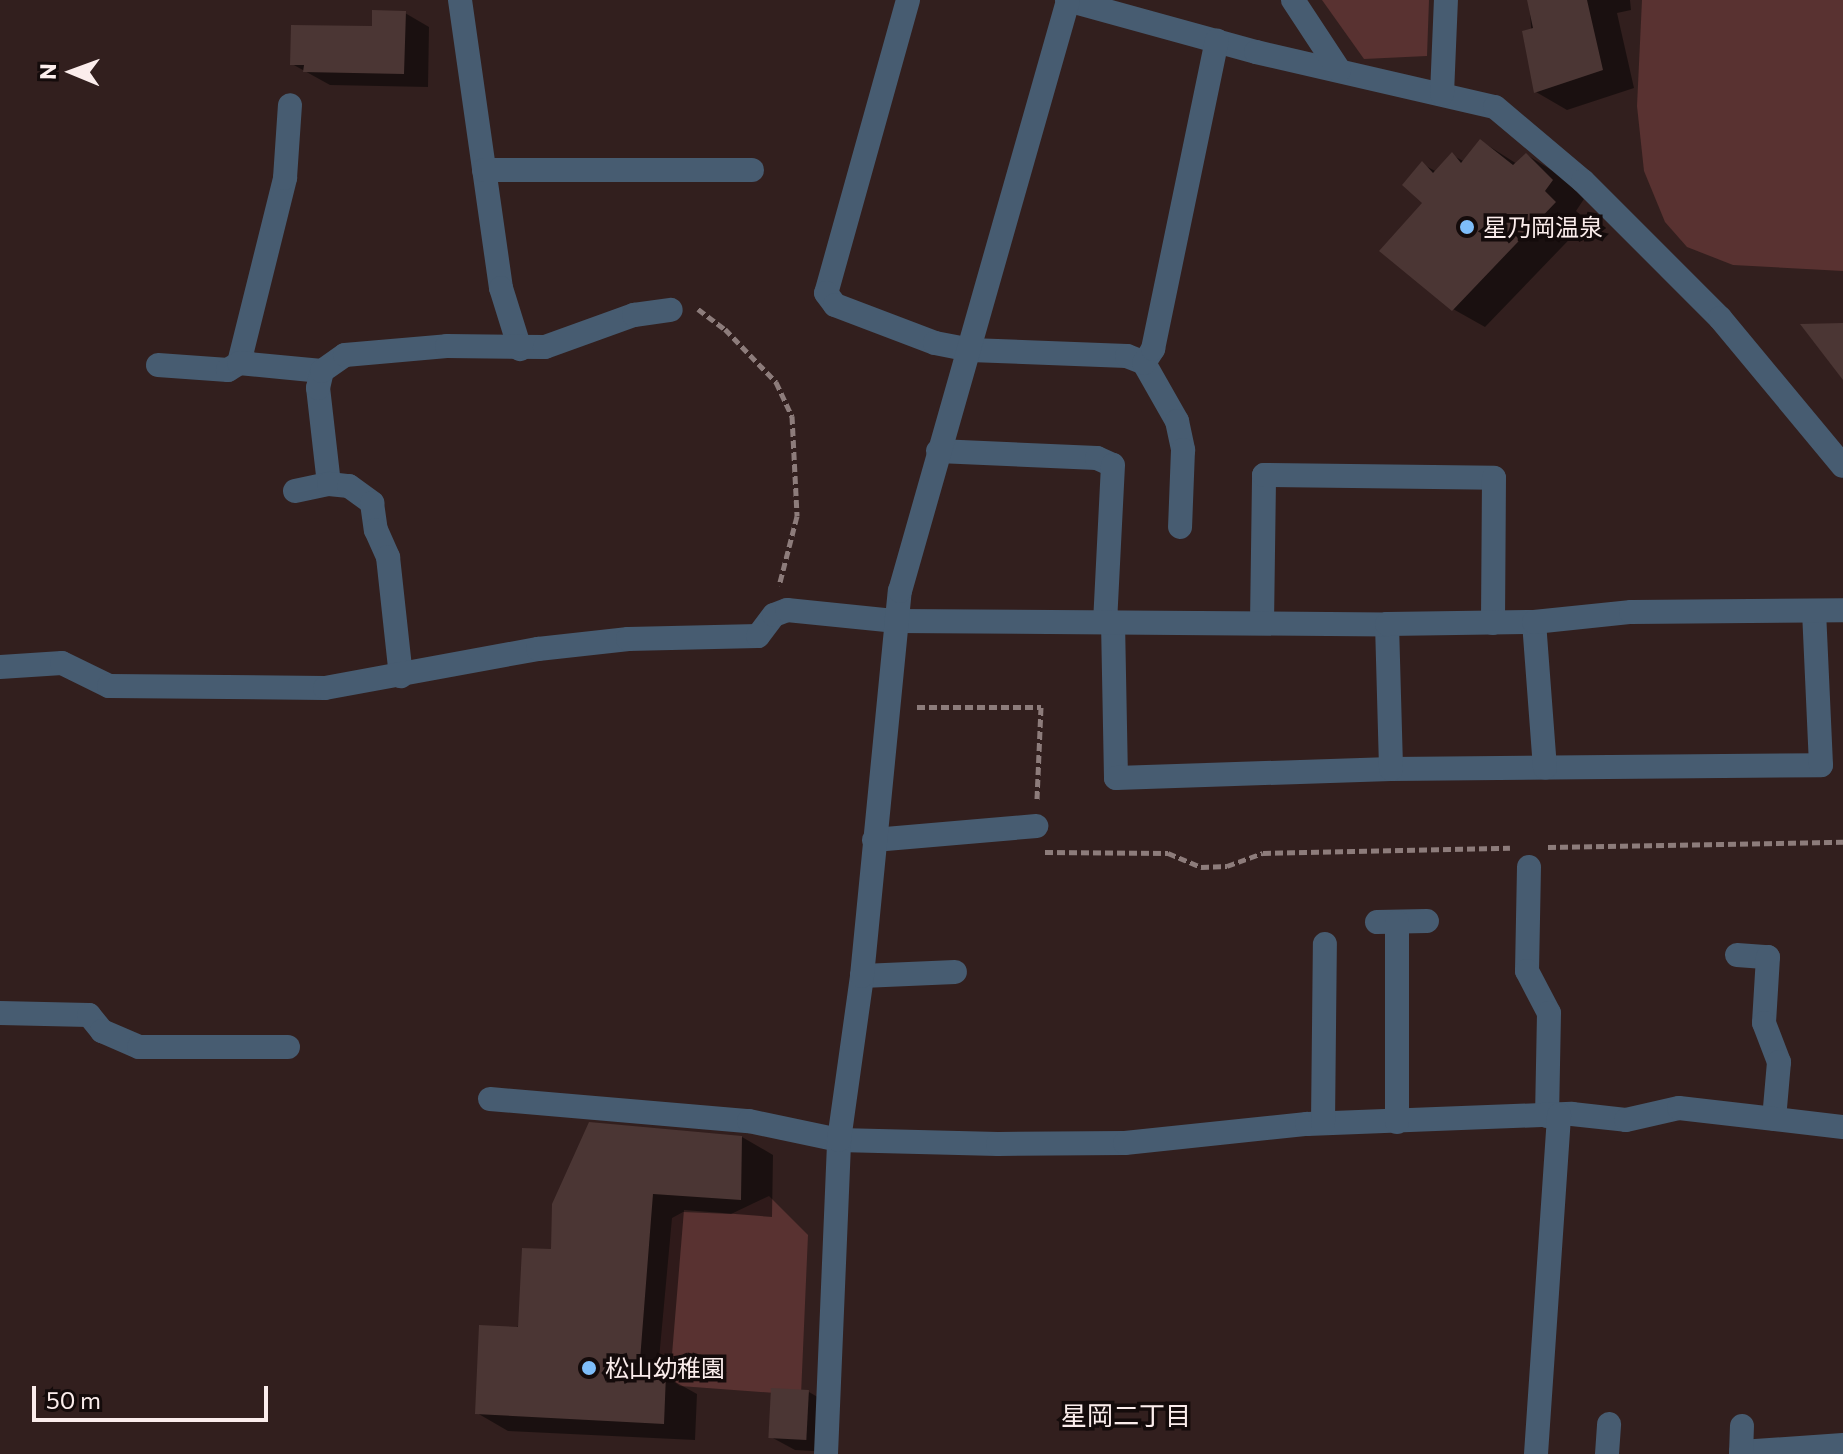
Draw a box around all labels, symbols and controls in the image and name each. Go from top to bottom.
north arrow [32,32,112,112]
text: N [34,63,61,80]
place label: 星乃岡温泉 [1483,213,1603,241]
marker: 星乃岡温泉 [1458,218,1476,236]
place label: 松山幼稚園 [605,1354,725,1382]
marker: 松山幼稚園 [580,1359,598,1377]
scale bar [36,1370,272,1420]
text: 50 m [46,1385,101,1414]
district label: 星岡二丁目 [1061,1399,1191,1431]

